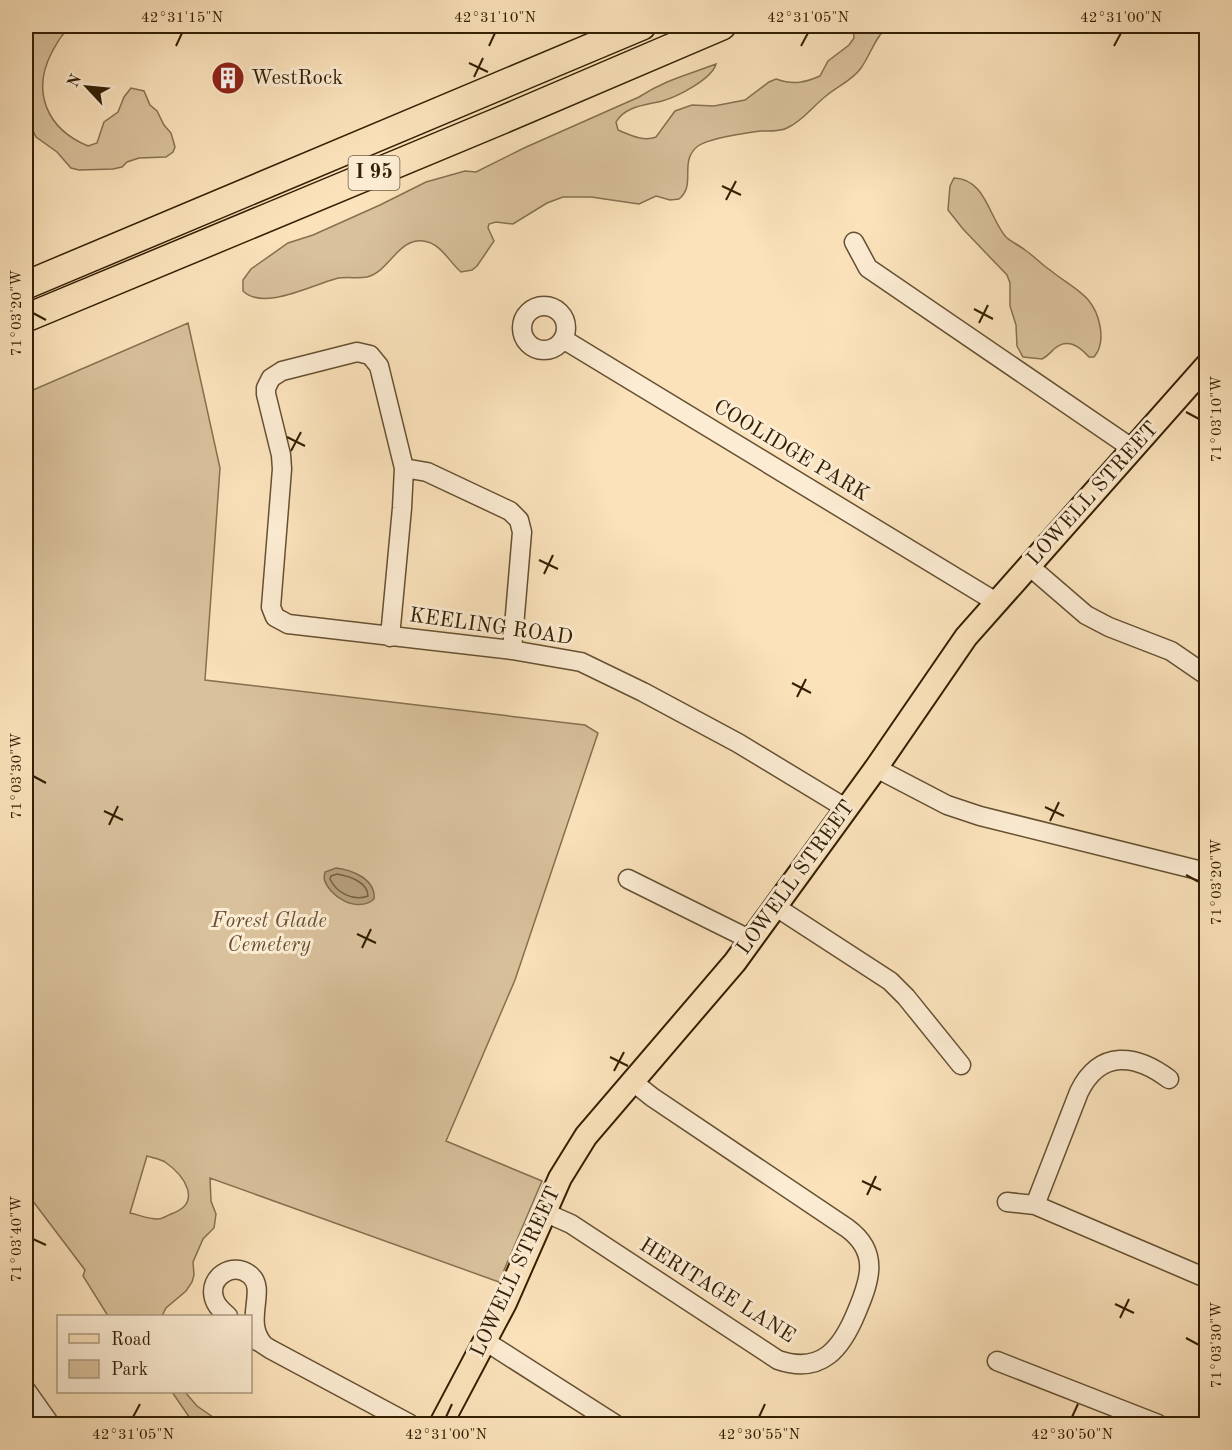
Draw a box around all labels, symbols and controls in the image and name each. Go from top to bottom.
text: 42°31'15"N [141,11,223,26]
text: 42°31'10"N [454,11,536,26]
text: 42°31'05"N [767,11,849,26]
text: 42°31'00"N [1080,11,1162,26]
north arrow [57,57,117,117]
building icon: WestRock [210,60,246,96]
place label: WestRock [251,68,343,89]
text: N [65,72,86,90]
road number: I 95 [348,156,400,190]
text: 71°03'20"W [10,270,25,356]
text: 71°03'10"W [1210,376,1225,462]
street label: COOLIDGE PARK [710,396,872,506]
street label: LOWELL STREET [1023,418,1163,570]
street label: KEELING ROAD [408,605,574,649]
text: 71°03'30"W [10,733,25,819]
street label: LOWELL STREET [733,797,859,959]
text: 71°03'20"W [1210,839,1225,925]
park label: Forest Glade Cemetery [210,911,327,956]
street label: LOWELL STREET [467,1184,565,1360]
text: 71°03'40"W [10,1196,25,1282]
street label: HERITAGE LANE [636,1235,798,1347]
text: 71°03'30"W [1210,1302,1225,1388]
legend [57,1315,252,1393]
text: Road [111,1331,151,1349]
text: Park [111,1361,148,1379]
text: 42°31'05"N [92,1428,174,1443]
text: 42°31'00"N [405,1428,487,1443]
text: 42°30'55"N [718,1428,800,1443]
text: 42°30'50"N [1031,1428,1113,1443]

